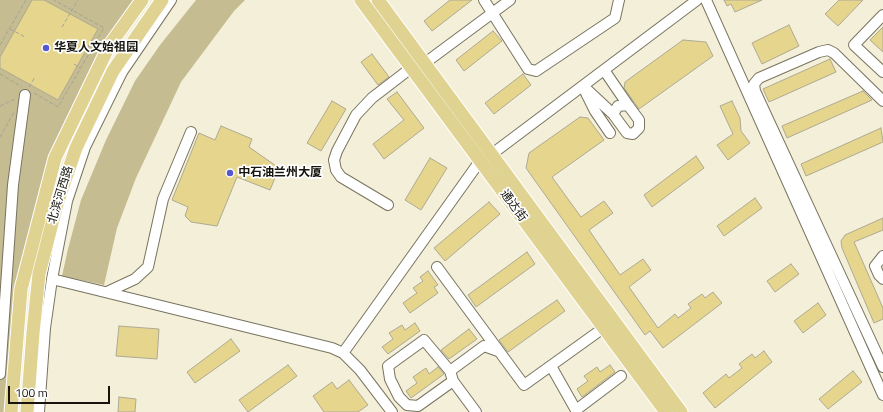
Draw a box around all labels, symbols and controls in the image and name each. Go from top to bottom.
place label: 华夏人文始祖园 [54,41,138,55]
marker: 华夏人文始祖园 [41,43,51,53]
street label: 北滨河西路 [45,164,77,226]
place label: 中石油兰州大厦 [238,166,322,180]
marker: 中石油兰州大厦 [225,168,235,178]
street label: 通达街 [497,187,529,225]
scale bar [10,378,112,404]
text: 100 m [15,383,48,402]

